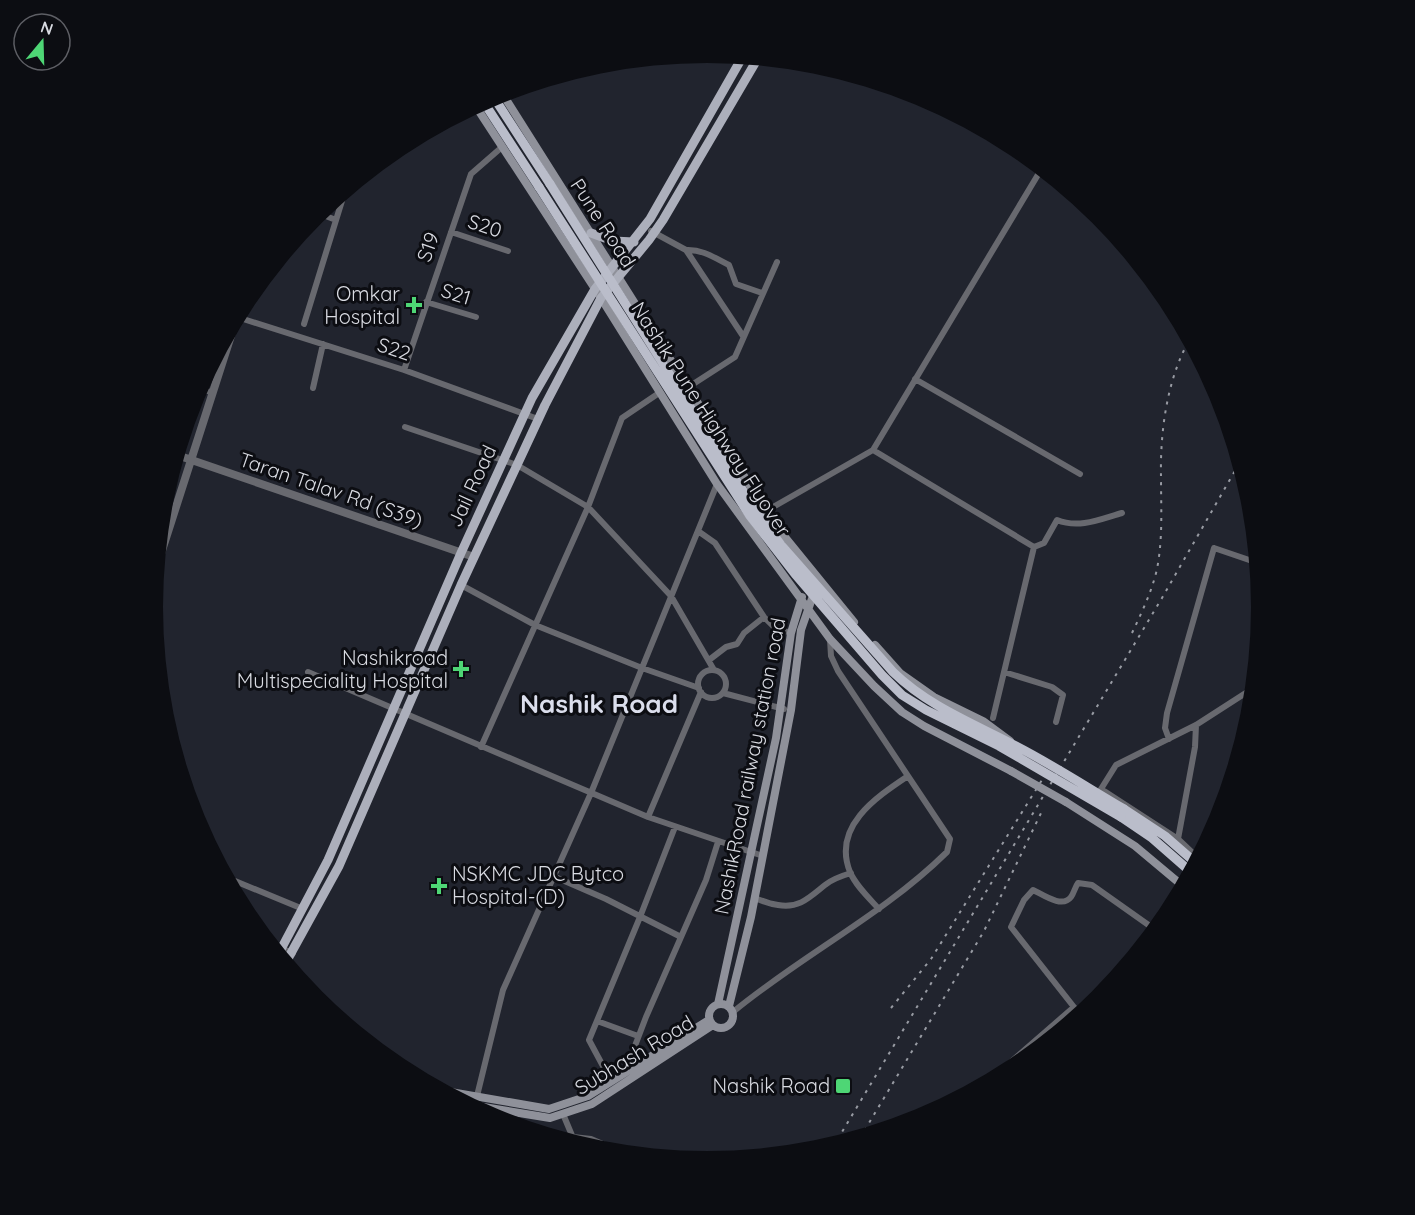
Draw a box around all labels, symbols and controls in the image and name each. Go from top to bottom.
north arrow [12,12,72,72]
text: N [38,16,56,39]
street label: Pune Road [565,174,641,272]
street label: S20 [465,208,505,243]
street label: S19 [411,229,444,265]
street label: S21 [438,277,474,310]
place label: Omkar Hospital [324,281,400,329]
marker: Omkar Hospital [405,296,423,314]
street label: Nashik Pune Highway Flyover [626,297,797,541]
street label: S22 [374,331,414,366]
street label: Jail Road [442,441,501,531]
street label: Taran Talav Rd (S39) [236,446,426,533]
street label: NashikRoad railway station road [708,615,791,916]
place label: Nashikroad Multispeciality Hospital [237,645,448,693]
marker: Nashikroad Multispeciality Hospital [452,660,470,678]
district label: Nashik Road [520,687,678,720]
place label: NSKMC JDC Bytco Hospital-(D) [452,861,624,909]
marker: NSKMC JDC Bytco Hospital-(D) [430,877,448,895]
street label: Subhash Road [570,1009,698,1100]
place label: Nashik Road [713,1073,830,1098]
marker: Nashik Road [834,1077,852,1095]

